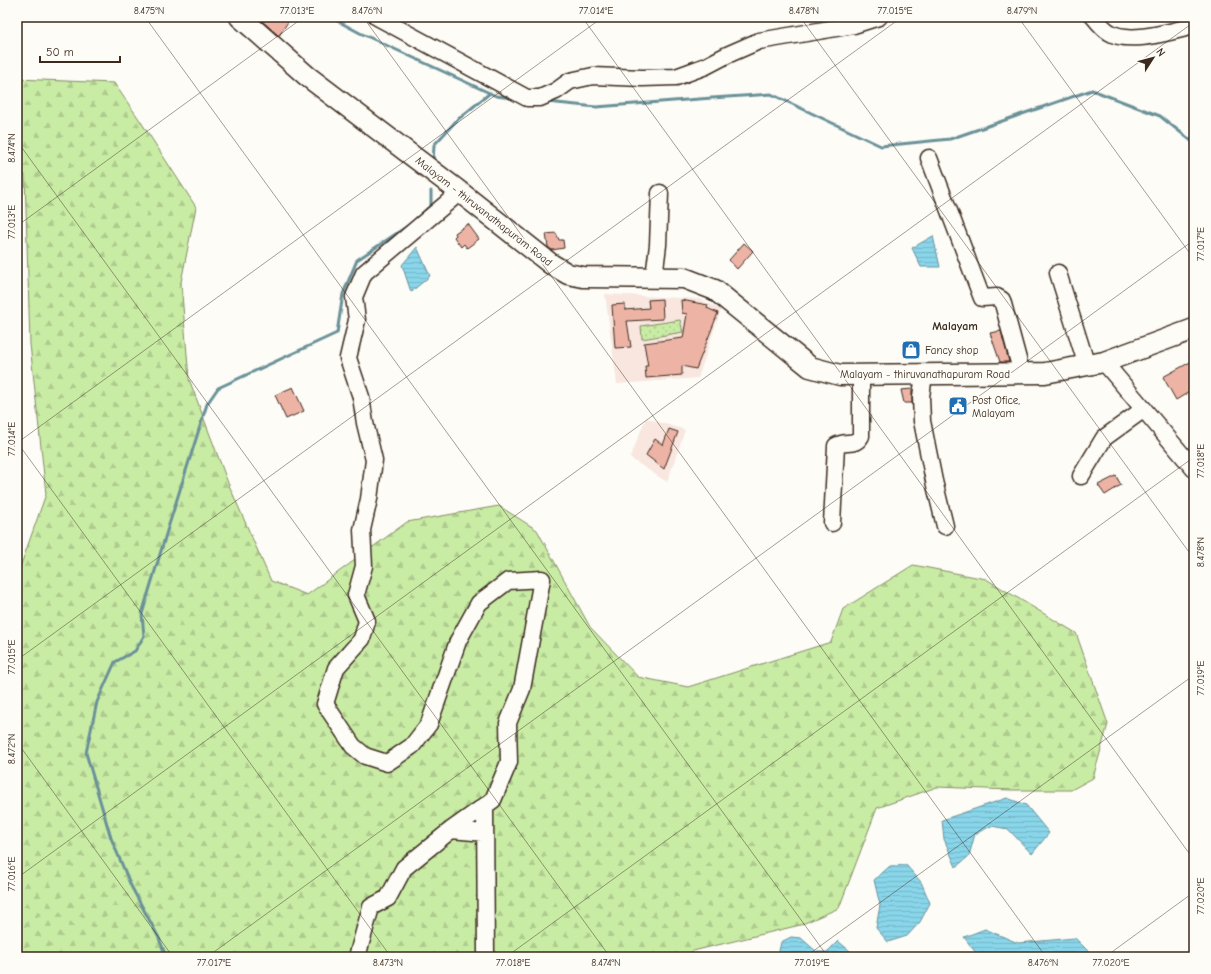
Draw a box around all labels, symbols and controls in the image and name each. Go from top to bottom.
text: 8.475°N [134,5,164,17]
text: 77.013°E [280,5,314,17]
text: 8.476°N [352,5,382,17]
text: 77.014°E [579,5,613,17]
text: 8.478°N [789,5,819,17]
text: 77.015°E [878,5,912,17]
text: 8.479°N [1007,5,1037,17]
scale bar [40,38,120,64]
north arrow [1133,38,1173,78]
text: 50 m [46,45,74,59]
text: N [1153,46,1168,59]
text: 8.474°N [6,133,18,163]
street label: Malayam - thiruvanathapuram Road [413,154,555,269]
text: 77.013°E [6,205,18,239]
text: 77.017°E [1195,227,1207,261]
district label: Malayam [932,319,978,333]
shop icon: Fancy shop [900,339,922,361]
place label: Fancy shop [925,344,979,357]
street label: Malayam - thiruvanathapuram Road [840,368,1010,381]
place label: Post Ofice, Malayam [972,394,1020,420]
public building icon: Post Ofice, Malayam [947,395,969,417]
text: 77.014°E [6,422,18,456]
text: 77.018°E [1195,444,1207,478]
text: 8.478°N [1195,537,1207,567]
text: 77.015°E [6,640,18,674]
text: 77.019°E [1195,661,1207,695]
text: 8.472°N [6,734,18,764]
text: 77.016°E [6,857,18,891]
text: 77.020°E [1195,878,1207,914]
text: 77.017°E [197,957,231,969]
text: 8.473°N [373,957,403,969]
text: 77.018°E [496,957,530,969]
text: 8.474°N [591,957,621,969]
text: 77.019°E [795,957,829,969]
text: 8.476°N [1028,957,1058,969]
text: 77.020°E [1093,957,1129,969]

